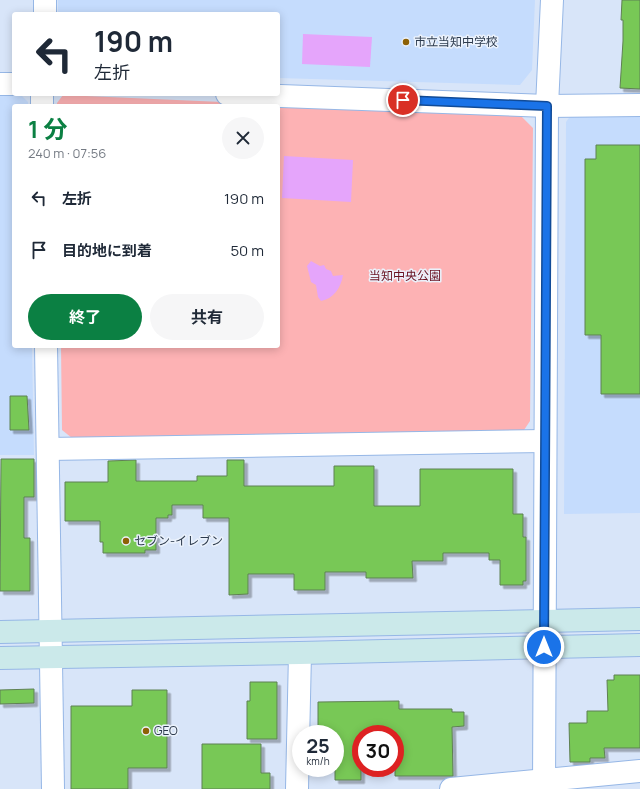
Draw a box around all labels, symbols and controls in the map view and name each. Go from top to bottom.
text: 190 m [94,22,173,60]
icon: left [28,28,80,80]
place label: 市立当知中学校 [414,33,498,50]
marker: 市立当知中学校 [401,37,411,47]
text: 左折 [94,60,130,84]
pin [386,83,420,117]
icon: arrive [392,89,414,111]
text: 1 分 [28,112,67,145]
button: close [222,117,264,159]
text: 240 m · 07:56 [28,144,106,162]
icon: left [28,187,50,209]
text: 左折 [62,188,92,209]
text: 190 m [224,188,264,209]
icon: arrive [28,239,50,261]
text: 目的地に到着 [62,240,152,261]
text: 50 m [230,240,264,261]
park label: 当知中央公園 [369,267,441,284]
button: 終了 [28,294,142,340]
button: 共有 [150,294,264,340]
place label: セブン-イレブン [134,532,223,549]
marker: セブン-イレブン [121,536,131,546]
position arrow [523,626,565,668]
place label: GEO [154,722,178,739]
speed limit sign: 30 [352,725,404,777]
marker: GEO [141,726,151,736]
text: 25 [306,732,330,759]
text: km/h [306,754,330,768]

